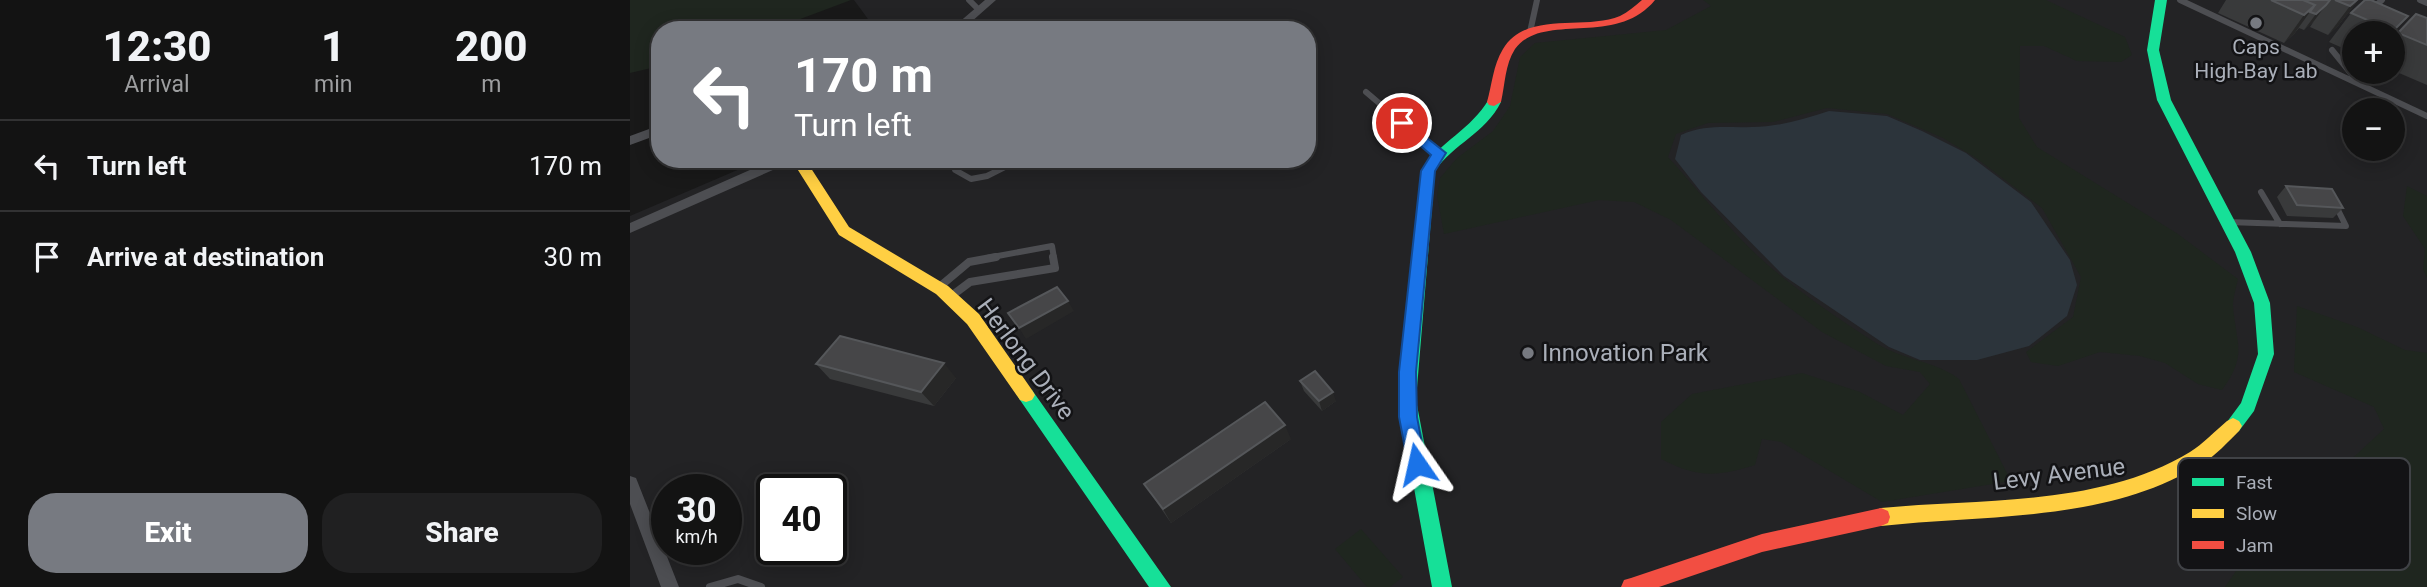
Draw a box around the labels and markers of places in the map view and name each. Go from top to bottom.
marker: Caps High-Bay Lab [2248,15,2264,31]
place label: Caps High-Bay Lab [2194,35,2318,83]
pin [1372,93,1432,153]
place label: Innovation Park [1542,339,1709,367]
marker: Innovation Park [1520,345,1536,361]

